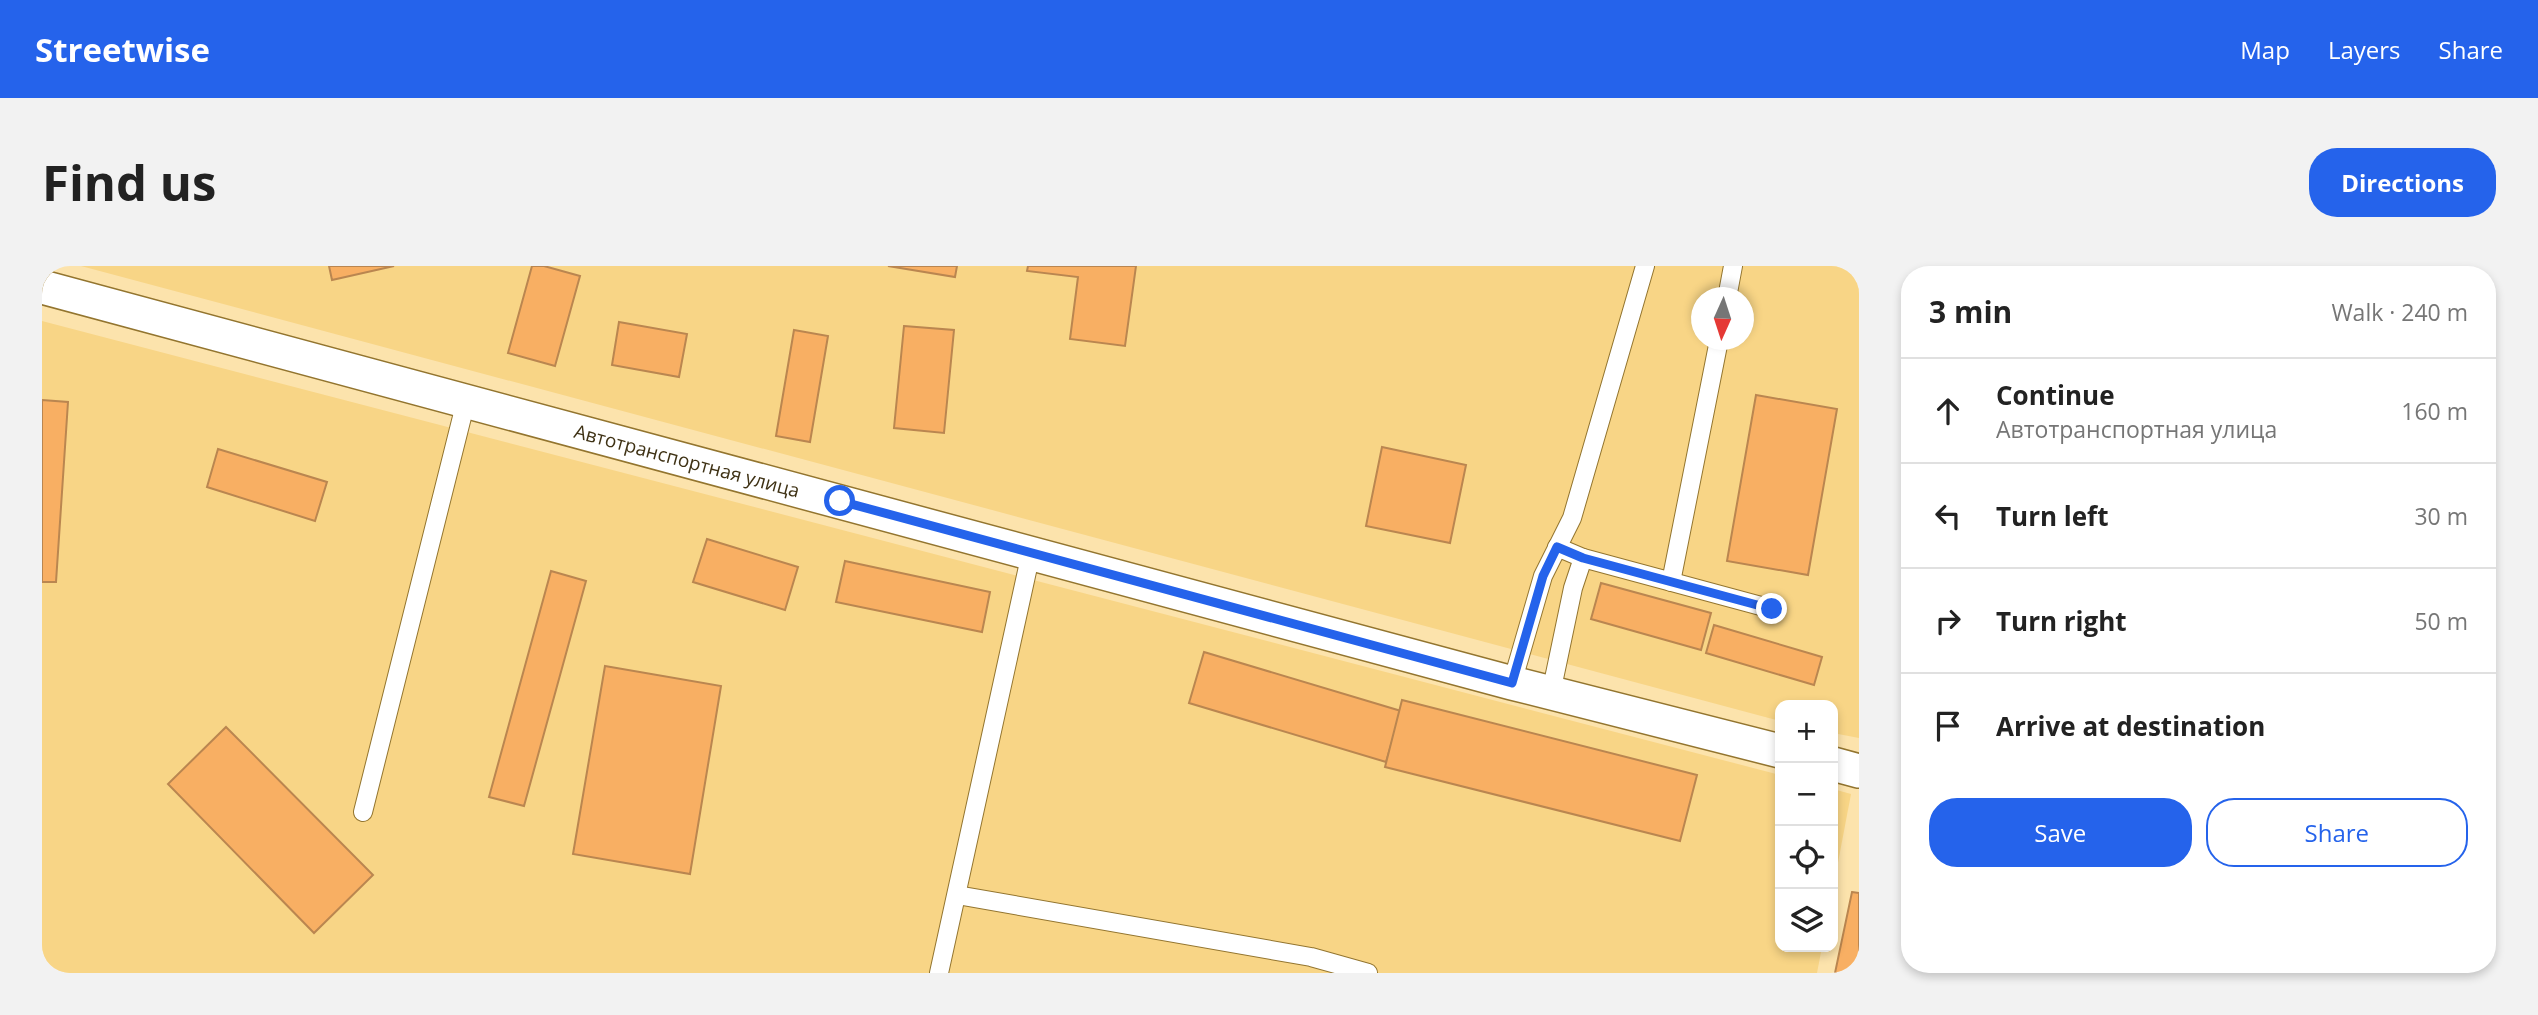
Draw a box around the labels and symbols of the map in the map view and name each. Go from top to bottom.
north arrow [1691,287,1754,350]
street label: Автотранспортная улица [571,418,803,504]
route start [824,485,855,516]
route end [1756,593,1787,624]

